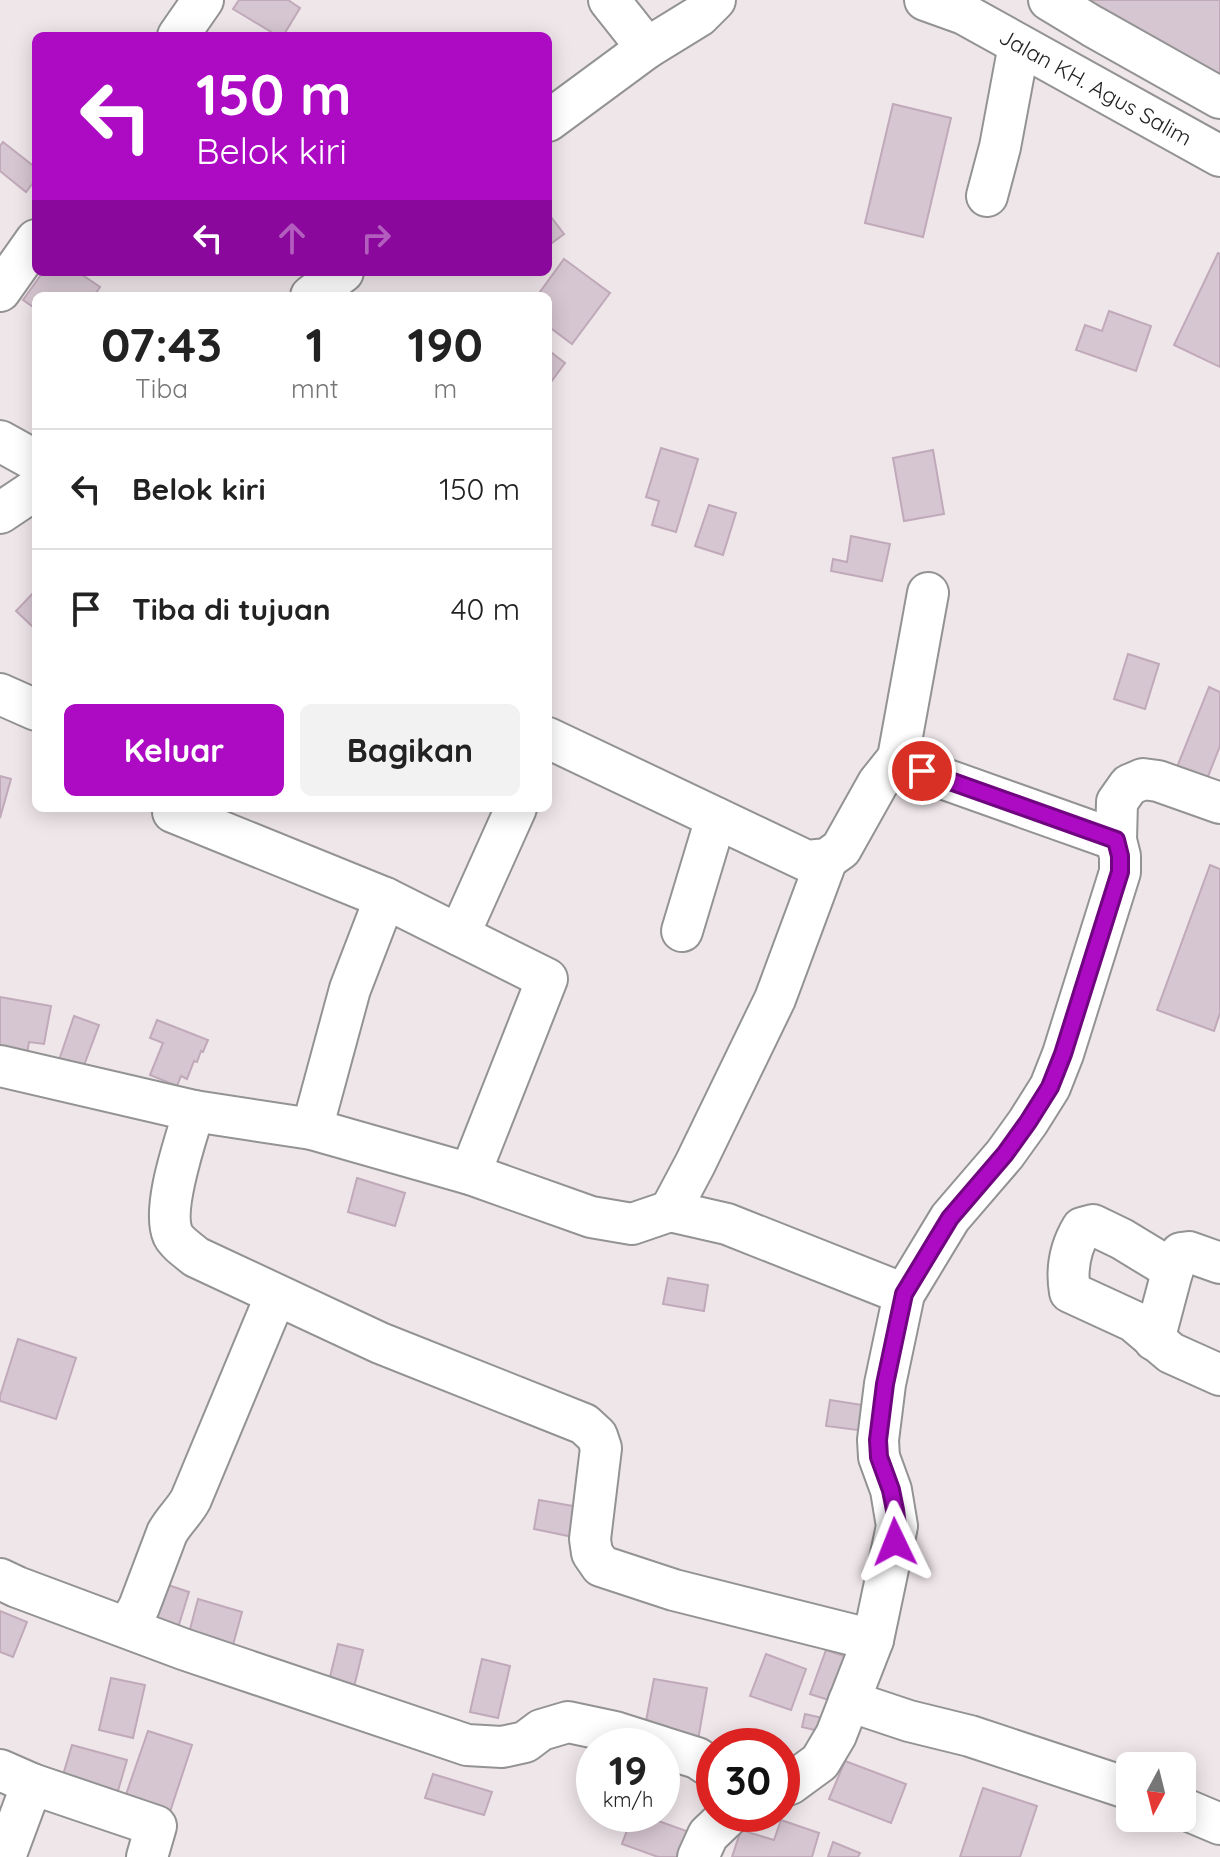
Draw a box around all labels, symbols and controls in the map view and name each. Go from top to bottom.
street label: Jalan KH. Agus Salim [994,22,1197,152]
text: 150 m [196,59,352,129]
icon: left [64,64,168,168]
text: Belok kiri [196,128,347,173]
icon: left [186,216,230,260]
icon: ahead [270,216,314,260]
icon: right [354,216,398,260]
text: 07:43 [101,314,222,374]
text: 1 [305,314,324,374]
text: 190 [408,314,483,374]
text: Tiba [135,372,188,405]
text: mnt [291,372,339,405]
text: m [433,372,457,405]
icon: left [64,467,108,511]
text: Belok kiri [132,470,266,508]
text: 150 m [439,470,520,508]
icon: arrive [64,587,108,631]
text: Tiba di tujuan [132,590,331,628]
text: 40 m [451,590,520,628]
button: Keluar [64,704,284,796]
button: Bagikan [300,704,520,796]
pin [888,737,956,805]
icon: arrive [900,749,944,793]
position arrow [853,1500,937,1584]
speed limit sign: 30 [696,1728,800,1832]
text: 19 [609,1745,647,1795]
north arrow [1116,1752,1196,1832]
map controls [1116,1752,1196,1832]
text: km/h [603,1787,653,1812]

